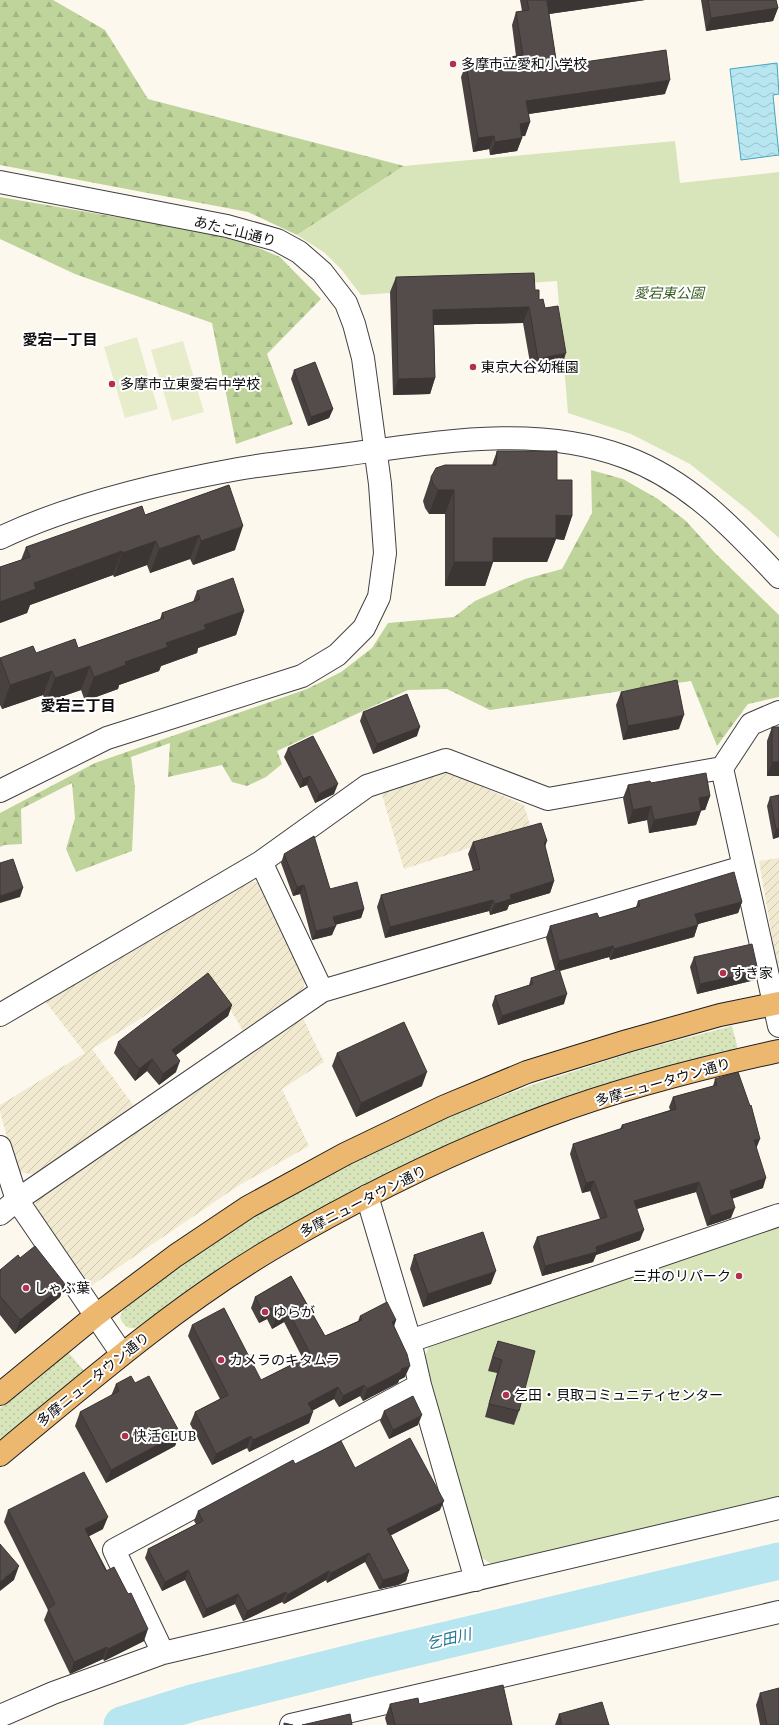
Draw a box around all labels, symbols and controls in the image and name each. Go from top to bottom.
place label: 多摩市立愛和小学校 [461,54,587,74]
marker: 多摩市立愛和小学校 [448,59,458,69]
street label: あたご山通り [192,211,278,251]
park label: 愛宕東公園 [634,283,706,303]
district label: 愛宕一丁目 [22,329,98,350]
place label: 東京大谷幼稚園 [481,357,579,377]
marker: 東京大谷幼稚園 [468,362,478,372]
place label: 多摩市立東愛宕中学校 [120,374,260,394]
marker: 多摩市立東愛宕中学校 [107,379,117,389]
district label: 愛宕三丁目 [40,695,116,716]
place label: すき家 [731,963,773,983]
marker: すき家 [718,968,728,978]
street label: 多摩ニュータウン通り [593,1053,733,1111]
street label: 多摩ニュータウン通り [296,1160,430,1242]
place label: 三井のリパーク [633,1266,731,1286]
marker: 三井のリパーク [734,1271,744,1281]
place label: しゃぶ葉 [34,1278,90,1298]
marker: しゃぶ葉 [21,1283,31,1293]
place label: ゆらが [273,1302,315,1322]
marker: ゆらが [260,1307,270,1317]
street label: 多摩ニュータウン通り [32,1327,154,1431]
place label: カメラのキタムラ [229,1350,340,1370]
marker: カメラのキタムラ [216,1355,226,1365]
place label: 乞田・貝取コミュニティセンター [514,1385,723,1405]
marker: 乞田・貝取コミュニティセンター [501,1390,511,1400]
place label: 快活CLUB [133,1426,196,1446]
marker: 快活CLUB [120,1431,130,1441]
water label: 乞田川 [425,1623,475,1654]

